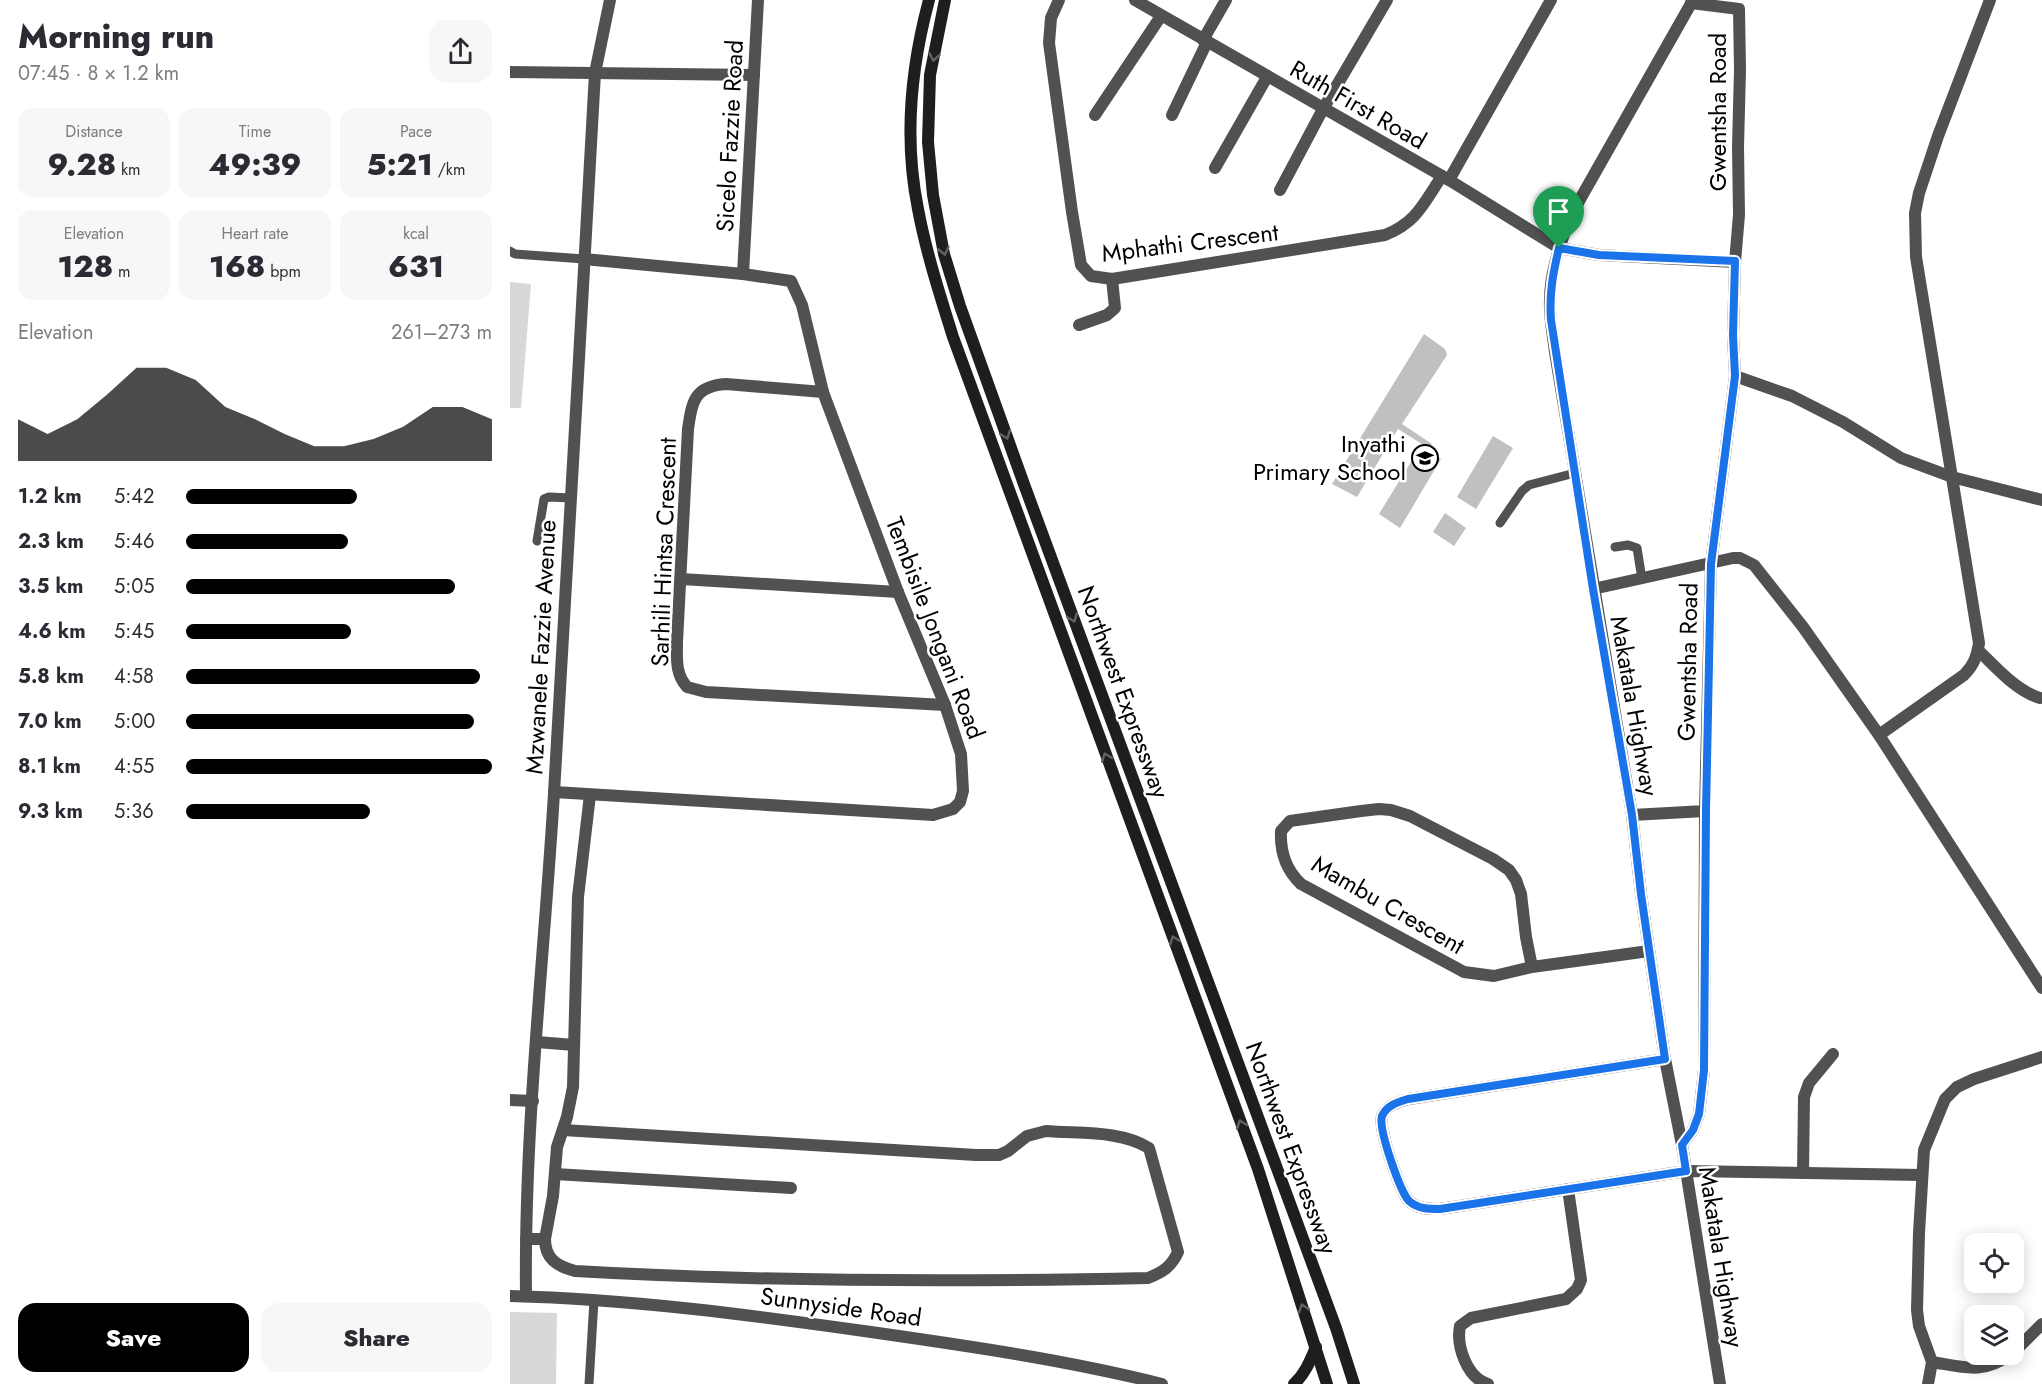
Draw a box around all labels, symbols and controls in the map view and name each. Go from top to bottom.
text: Morning run [18,13,214,60]
button: share [429,20,492,83]
street label: Gwentsha Road [1700,33,1735,191]
street label: Sicelo Fazzie Road [707,39,752,233]
street label: Ruth First Road [1283,51,1433,158]
one-way arrow [928,53,940,62]
text: 07:45 · 8 × 1.2 km [18,59,179,88]
text: Distance [65,120,123,143]
text: Time [239,120,271,143]
text: Pace [400,120,432,143]
text: 9.28 [48,143,116,186]
text: 49:39 [209,143,301,186]
text: 5:21 [367,143,433,186]
text: km [116,158,141,181]
text: /km [433,158,465,181]
pin [1533,186,1584,248]
icon: arrive [1542,195,1575,228]
street label: Mphathi Crescent [1100,214,1280,271]
text: Elevation [64,222,124,245]
text: Heart rate [222,222,288,245]
text: kcal [403,222,429,245]
text: 128 [57,245,113,288]
text: 168 [209,245,265,288]
text: 631 [388,245,444,288]
one-way arrow [937,245,950,255]
text: m [113,260,131,283]
text: bpm [265,260,301,283]
text: Elevation [18,318,93,347]
text: 261–273 m [391,318,492,347]
place label: Inyathi Primary School [1253,426,1406,489]
one-way arrow [999,429,1012,440]
street label: Sarhili Hintsa Crescent [642,436,685,667]
school or university icon: Inyathi Primary School [1410,443,1440,473]
text: 1.2 km [18,482,82,511]
text: 5:42 [114,482,154,511]
street label: Tembisile Jongani Road [877,512,994,744]
street label: Mzwanele Fazzie Avenue [516,519,565,775]
text: 2.3 km [18,527,84,556]
text: 5:46 [114,527,154,556]
text: 3.5 km [18,572,83,601]
text: 5:05 [114,572,155,601]
street label: Northwest Expressway [1069,581,1178,803]
street label: Gwentsha Road [1669,582,1706,742]
one-way arrow [1066,613,1079,623]
street label: Makatala Highway [1601,613,1668,799]
text: 4.6 km [18,617,86,646]
text: 5:45 [114,617,154,646]
text: 5.8 km [18,662,84,691]
text: 4:58 [114,662,154,691]
text: 7.0 km [18,707,82,736]
text: 5:00 [114,707,155,736]
text: 8.1 km [18,752,81,781]
text: 4:55 [114,752,154,781]
one-way arrow [1101,753,1114,763]
text: 9.3 km [18,797,83,826]
text: 5:36 [114,797,154,826]
street label: Mambu Crescent [1305,846,1472,963]
one-way arrow [1168,936,1181,946]
street label: Northwest Expressway [1237,1037,1346,1259]
one-way arrow [1235,1119,1248,1129]
street label: Makatala Highway [1690,1164,1753,1350]
map controls [1964,1233,2024,1365]
button: locate [1964,1233,2024,1293]
street label: Sunnyside Road [758,1278,924,1335]
button: Save [18,1303,249,1372]
button: Share [261,1303,492,1372]
one-way arrow [1298,1303,1311,1314]
button: layers [1964,1305,2024,1365]

